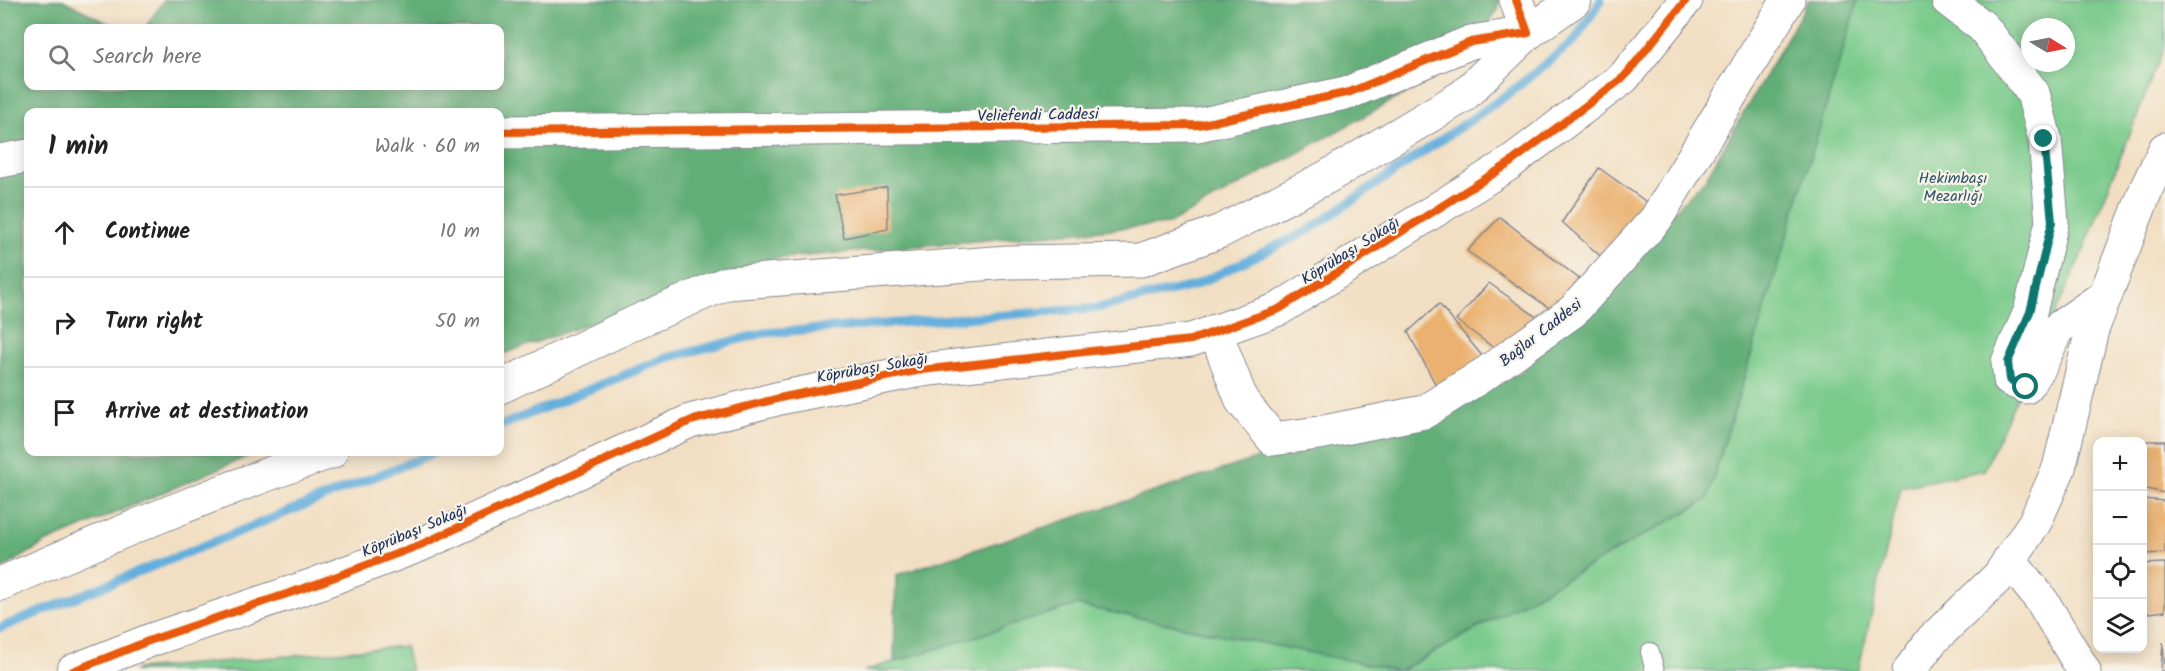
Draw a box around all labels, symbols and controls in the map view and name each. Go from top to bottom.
north arrow [2021,18,2075,72]
search box [24,24,504,90]
text: Search here [93,40,201,75]
icon: search [45,41,78,74]
street label: Veliefendi Caddesi [977,102,1100,129]
route end [2030,125,2056,151]
text: 1 min [48,126,108,168]
text: Walk · 60 m [375,131,480,163]
park label: Hekimbaşı Mezarlığı [1919,166,1987,209]
street label: Köprübaşı Sokağı [1296,211,1405,292]
text: Continue [105,215,190,250]
icon: ahead [48,216,81,249]
text: 10 m [440,216,480,248]
street label: Bağlar Caddesi [1494,292,1589,374]
text: Turn right [105,305,203,340]
icon: right [48,306,81,339]
text: 50 m [435,306,480,338]
street label: Köprübaşı Sokağı [814,346,930,391]
route start [2012,373,2038,399]
text: Arrive at destination [105,395,308,430]
icon: arrive [48,396,81,429]
map controls [2093,437,2147,653]
button: + [2093,437,2147,491]
button: − [2093,491,2147,545]
street label: Köprübaşı Sokağı [358,498,472,565]
button: locate [2093,545,2147,599]
button: layers [2093,599,2147,653]

